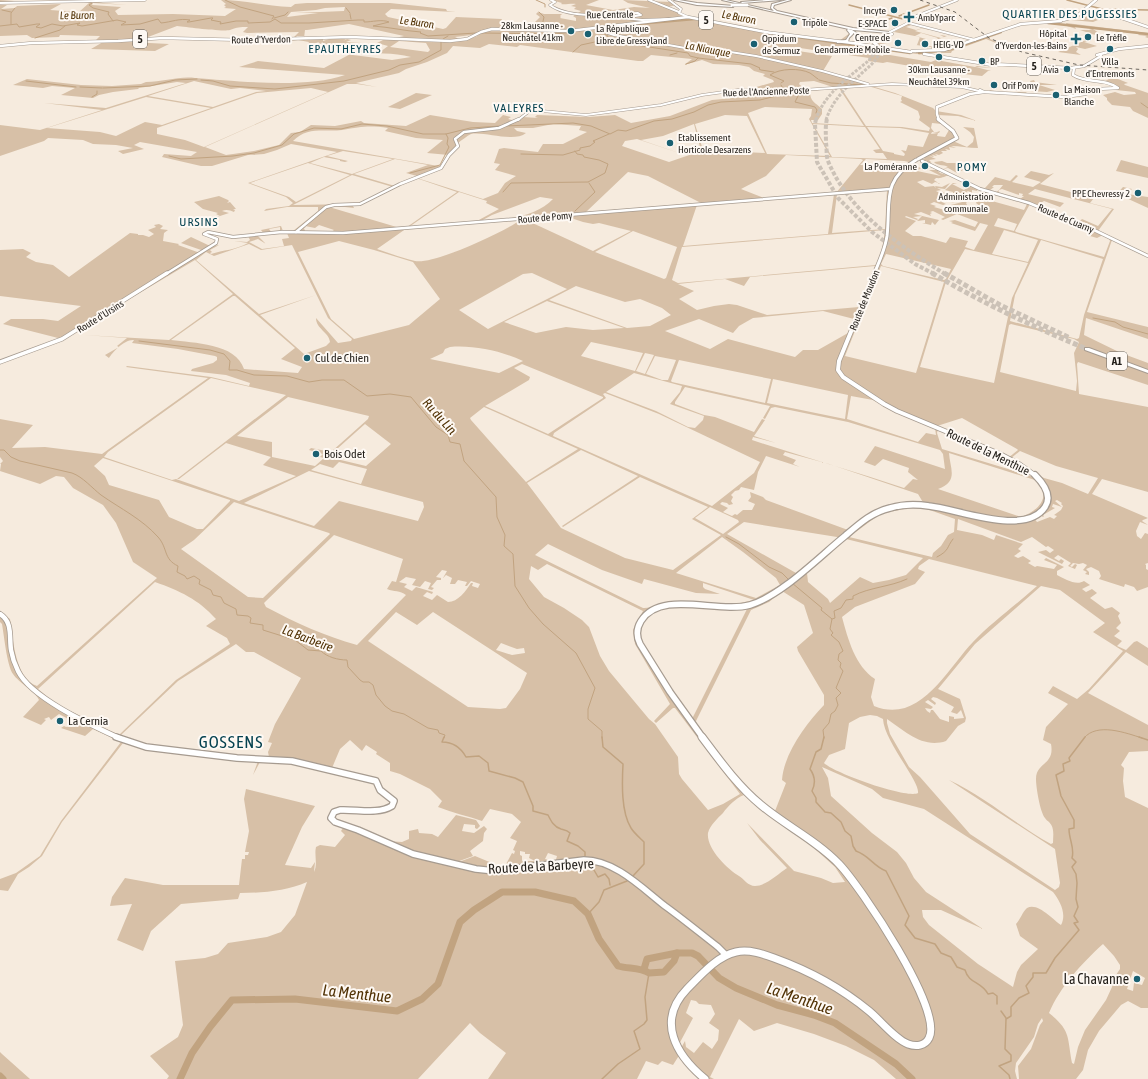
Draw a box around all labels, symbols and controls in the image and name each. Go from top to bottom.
place label: Incyte [863,5,886,16]
marker: Incyte [889,5,899,15]
district label: QUARTIER DES PUGESSIES [1002,7,1138,21]
water label: Le Buron [721,8,758,26]
water label: Le Buron [60,9,95,21]
street label: Rue Centrale [586,9,634,20]
road number: 5 [699,11,713,29]
marker: AmbYparc [903,11,915,23]
place label: AmbYparc [918,12,955,23]
water label: Le Buron [399,14,436,30]
marker: Tripōle [789,17,799,27]
place label: Tripōle [802,17,828,28]
place label: E-SPACE [858,18,888,29]
marker: E-SPACE [890,18,900,28]
place label: 28km Lausanne - Neuchâtel 41km [501,20,563,43]
place label: La République Libre de Gressyland [596,23,668,46]
marker: 28km Lausanne - Neuchâtel 41km [566,26,576,36]
place label: Hôpital d'Yverdon-les-Bains [995,28,1067,51]
marker: La République Libre de Gressyland [583,29,593,39]
road number: 5 [133,30,147,48]
place label: Centre de Gendarmerie Mobile [815,32,890,55]
marker: Le Trèfle [1083,32,1093,42]
place label: Le Trèfle [1096,32,1127,43]
street label: Route d'Yverdon [231,33,291,46]
place label: Oppidum de Sermuz [762,33,800,56]
marker: Hôpital d'Yverdon-les-Bains [1070,33,1082,45]
marker: Centre de Gendarmerie Mobile [893,38,903,48]
water label: La Niauque [684,39,732,59]
marker: Oppidum de Sermuz [749,39,759,49]
marker: HEIG-VD [920,39,930,49]
place label: HEIG-VD [933,39,964,50]
district label: EPAUTHEYRES [308,42,382,56]
marker: Villa d’Entremonts [1105,44,1115,54]
marker: 30km Lausanne - Neuchâtel 39km [934,52,944,62]
marker: BP [977,56,987,66]
place label: BP [990,56,1000,67]
place label: Villa d’Entremonts [1085,56,1135,79]
road number: 5 [1027,57,1041,75]
place label: 30km Lausanne - Neuchâtel 39km [908,64,971,87]
place label: Avia [1043,64,1059,75]
marker: Avia [1062,64,1072,74]
marker: Orif Pomy [989,80,999,90]
place label: Orif Pomy [1002,80,1038,91]
street label: Rue de l'Ancienne Poste [722,84,810,99]
place label: La Maison Blanche [1064,84,1101,107]
marker: La Maison Blanche [1051,90,1061,100]
district label: VALEYRES [494,101,544,115]
place label: Etablissement Horticole Desarzens [678,132,752,155]
marker: Etablissement Horticole Desarzens [665,138,675,148]
district label: POMY [957,160,987,174]
place label: La Poméranne [864,161,917,172]
marker: La Poméranne [920,161,930,171]
marker: Administration communale [961,179,971,189]
place label: PPE Chevressy 2 [1072,188,1130,199]
marker: PPE Chevressy 2 [1133,188,1143,198]
place label: Administration communale [939,191,994,214]
street label: Route de Cuarny [1036,202,1095,235]
street label: Route de Pomy [517,210,573,225]
district label: URSINS [179,215,219,229]
street label: Route de Moudon [847,268,882,332]
street label: Route d'Ursins [75,298,126,335]
place label: Cul de Chien [315,351,369,365]
road number: A1 [1107,352,1127,370]
marker: Cul de Chien [302,353,312,363]
water label: Ru du Lin [420,395,460,438]
street label: Route de la Menthue [944,426,1032,478]
place label: Bois Odet [324,447,366,461]
marker: Bois Odet [311,449,321,459]
water label: La Barbeire [280,622,335,655]
place label: La Cernia [68,714,108,728]
marker: La Cernia [55,716,65,726]
district label: GOSSENS [199,732,263,752]
street label: Route de la Barbeyre [488,855,594,877]
place label: La Chavanne [1063,971,1129,987]
marker: La Chavanne [1132,974,1142,984]
water label: La Menthue [764,978,836,1018]
water label: La Menthue [322,980,392,1006]

